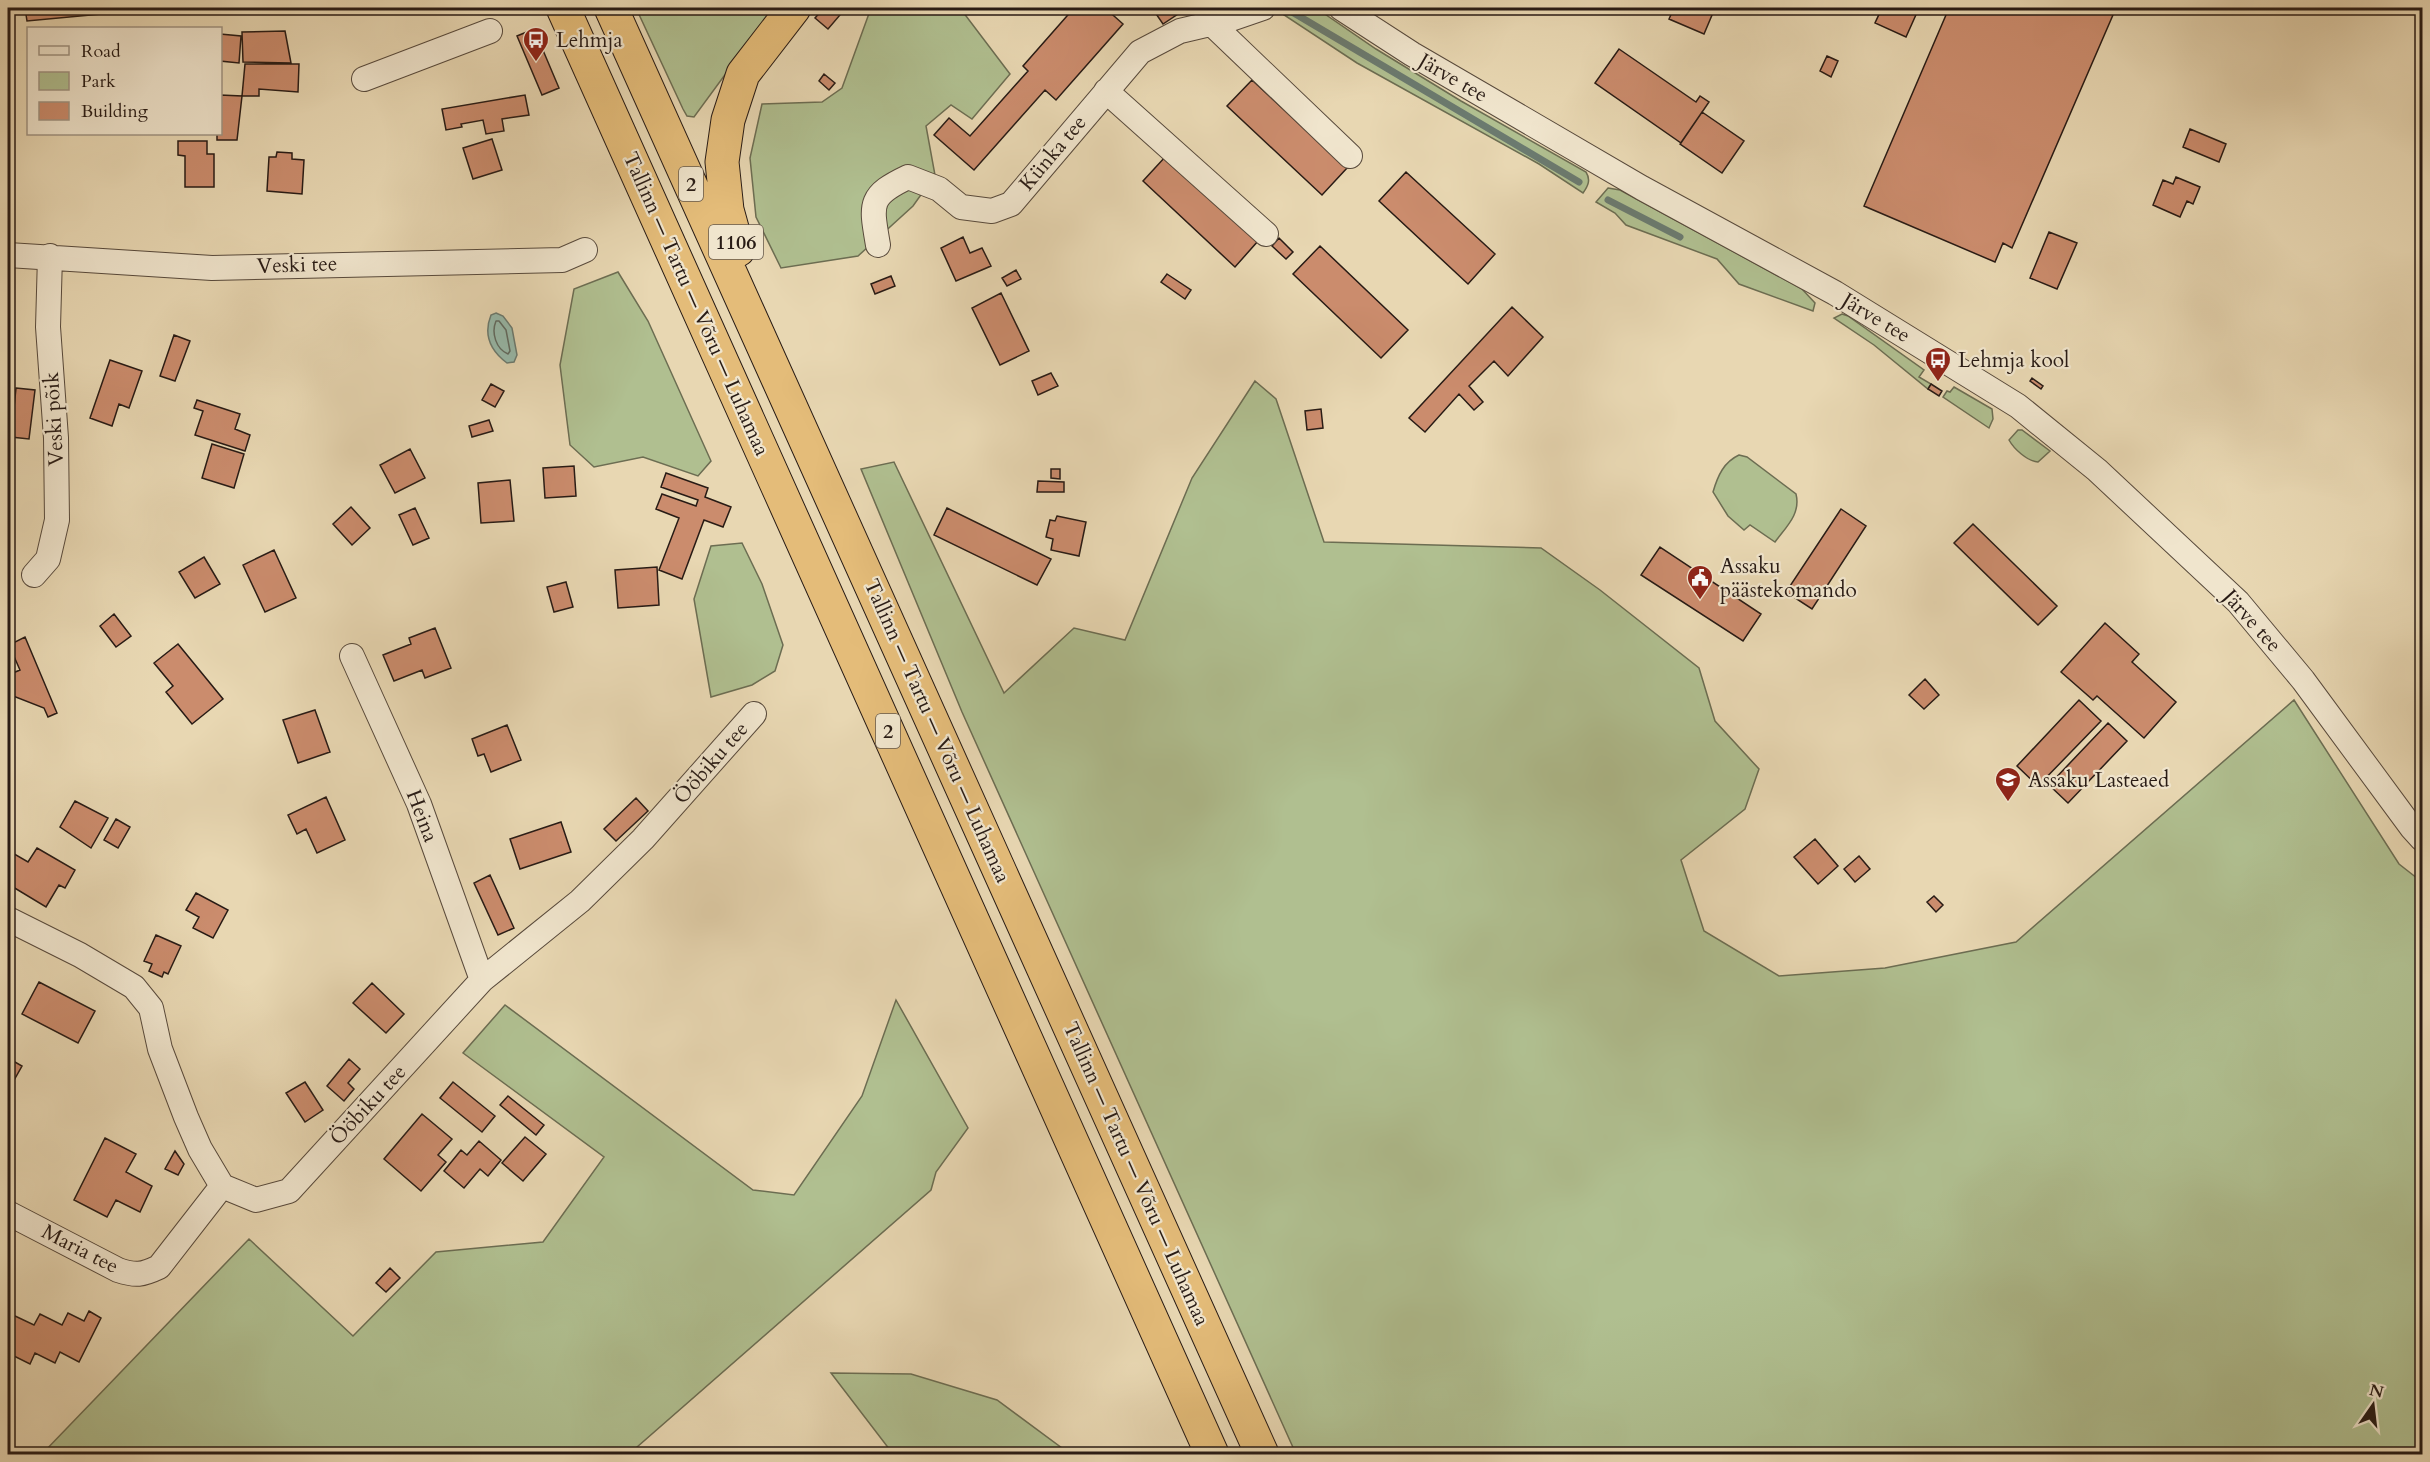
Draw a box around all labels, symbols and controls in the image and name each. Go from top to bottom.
bus stop icon: Lehmja [521,25,551,63]
place label: Lehmja [556,26,623,55]
legend [27,27,222,135]
text: Road [81,39,121,64]
street label: Järve tee [1410,45,1493,109]
text: Park [81,69,116,94]
text: Building [81,99,149,124]
street label: Künka tee [1013,109,1093,197]
street label: Tallinn — Tartu — Võru — Luhamaa [616,147,776,461]
road number: 2 [679,167,703,201]
road number: 1106 [709,225,763,259]
street label: Veski tee [256,249,338,281]
street label: Järve tee [1834,285,1916,350]
bus stop icon: Lehmja kool [1923,345,1953,383]
place label: Lehmja kool [1958,346,2069,375]
street label: Veski põik [37,370,71,467]
place label: Assaku päästekomando [1720,552,1857,605]
public building icon: Assaku päästekomando [1685,563,1715,601]
street label: Tallinn — Tartu — Võru — Luhamaa [857,574,1017,888]
street label: Järve tee [2214,581,2288,659]
road number: 2 [876,714,900,748]
street label: Ööbiku tee [667,715,755,811]
school or university icon: Assaku Lasteaed [1993,765,2023,803]
place label: Assaku Lasteaed [2028,766,2169,795]
street label: Heina [399,786,445,846]
street label: Tallinn — Tartu — Võru — Luhamaa [1056,1017,1216,1331]
street label: Ööbiku tee [323,1058,413,1152]
street label: Maria tee [37,1217,123,1281]
north arrow [2343,1375,2403,1435]
text: N [2367,1379,2386,1404]

